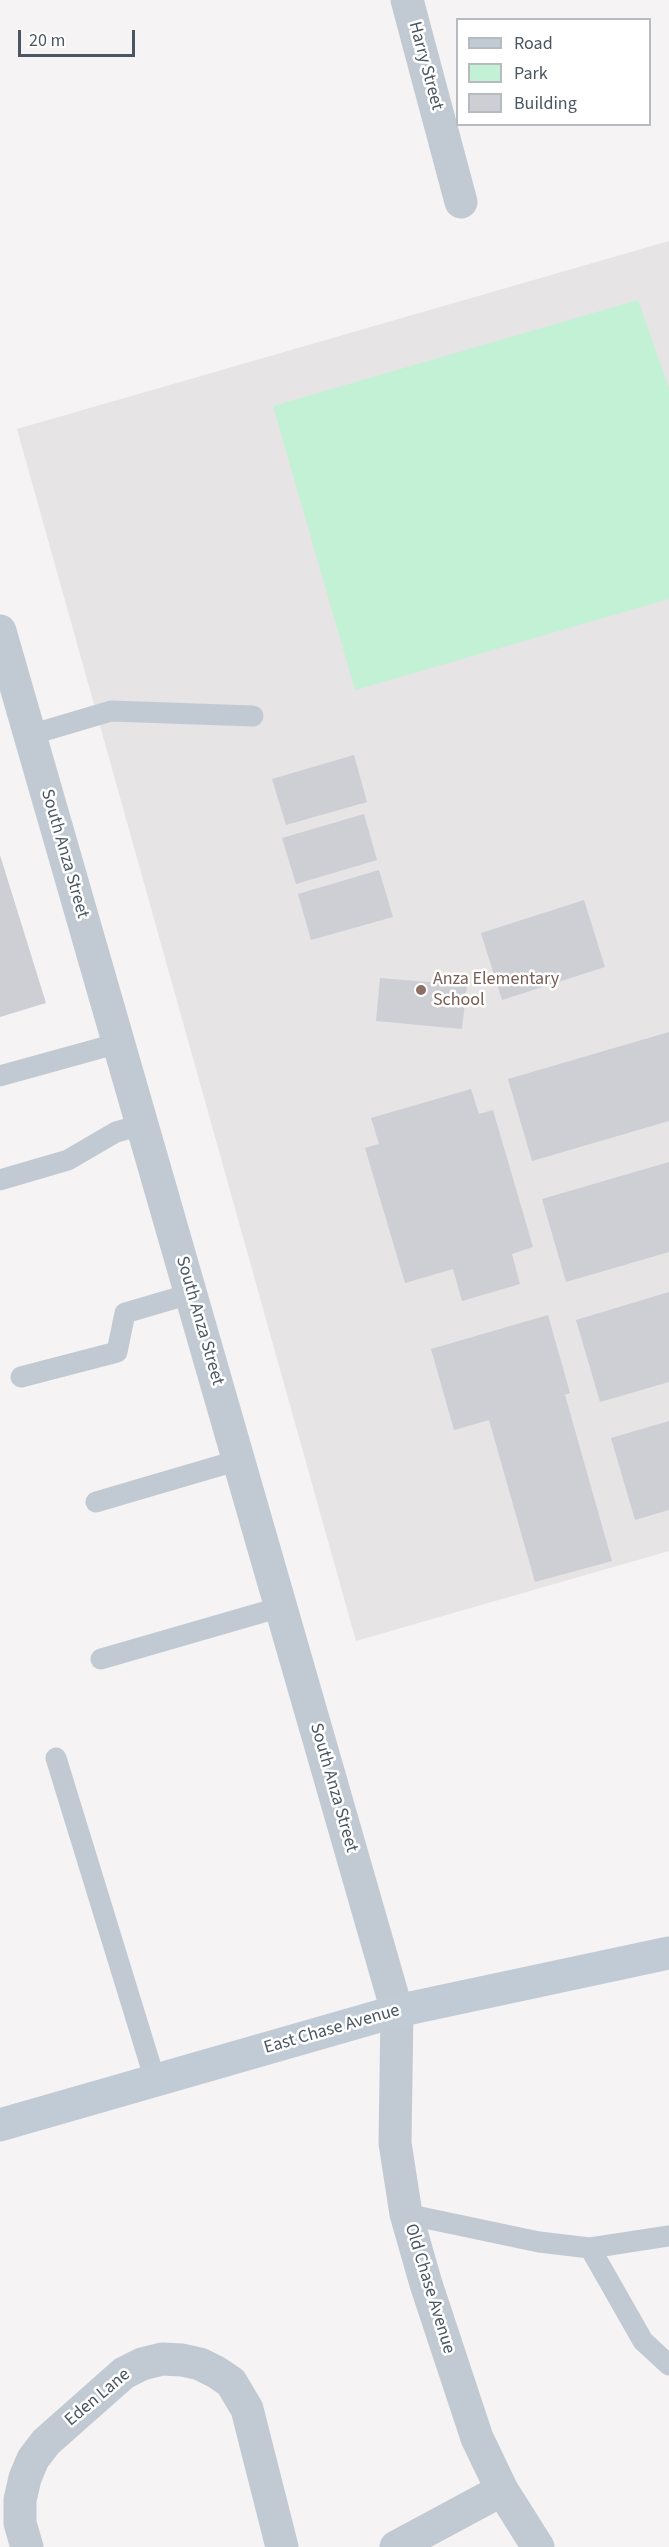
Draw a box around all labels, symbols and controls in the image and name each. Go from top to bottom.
scale bar [21,18,138,56]
legend [456,18,651,126]
street label: Harry Street [403,19,447,113]
text: 20 m [29,28,65,53]
text: Road [514,31,553,56]
text: Park [514,61,548,86]
text: Building [514,91,577,116]
street label: South Anza Street [35,787,93,921]
place label: Anza Elementary School [433,969,559,1012]
marker: Anza Elementary School [414,983,428,997]
street label: South Anza Street [170,1254,228,1388]
street label: South Anza Street [304,1721,362,1855]
street label: East Chase Avenue [262,2000,402,2060]
street label: Old Chase Avenue [399,2221,459,2357]
street label: Eden Lane [61,2365,135,2431]

